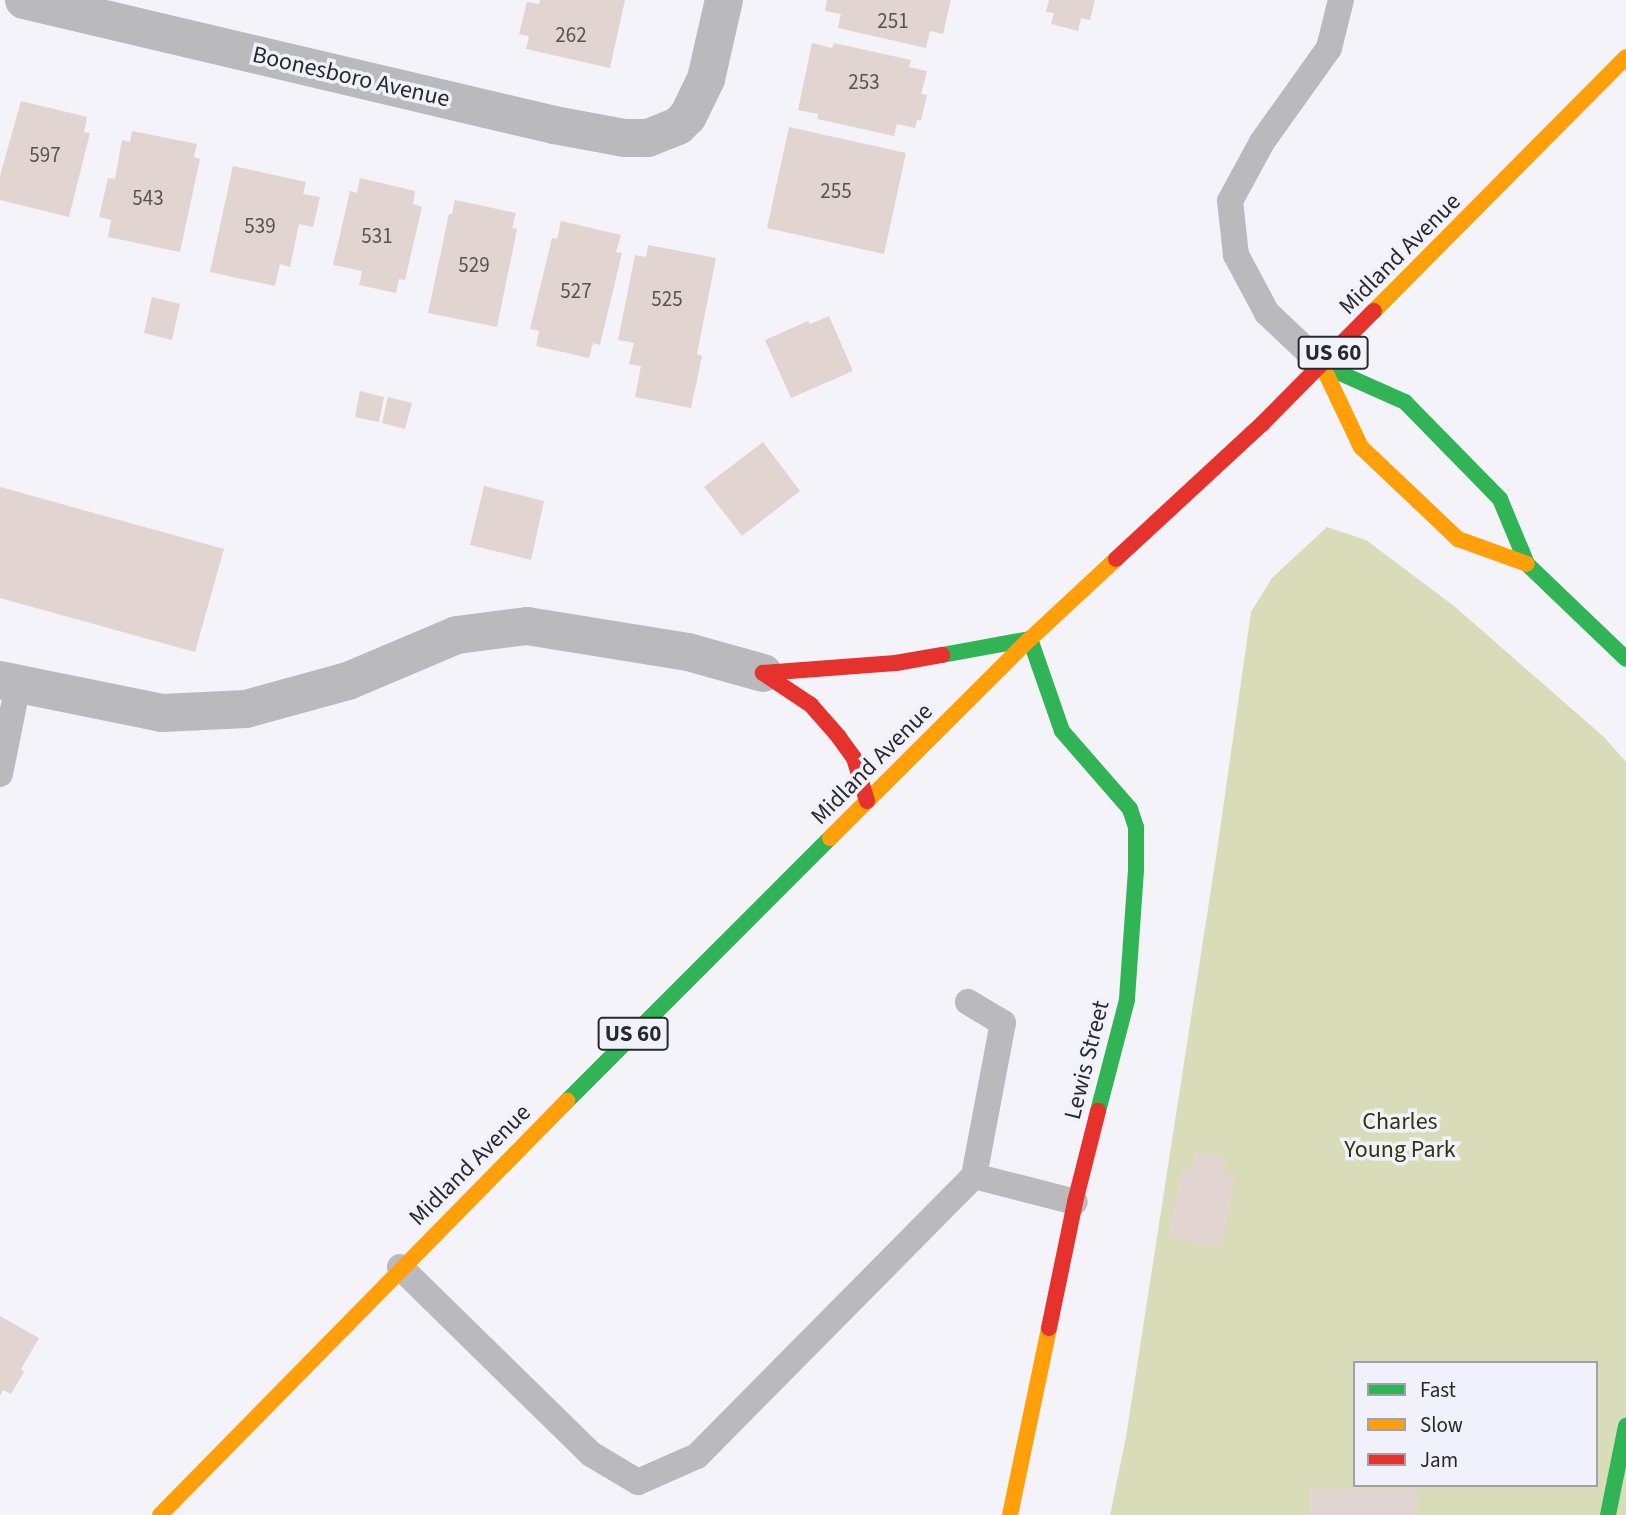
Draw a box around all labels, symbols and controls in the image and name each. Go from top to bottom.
house number: 251 [877,8,909,34]
house number: 262 [555,22,587,48]
street label: Boonesboro Avenue [250,40,452,114]
house number: 253 [848,69,880,95]
house number: 597 [29,142,61,168]
house number: 255 [820,178,852,204]
house number: 543 [132,185,164,211]
street label: Midland Avenue [1333,187,1467,321]
house number: 539 [244,213,276,239]
house number: 531 [361,223,393,249]
house number: 529 [458,252,490,278]
house number: 527 [560,278,592,304]
house number: 525 [651,286,683,312]
road number: US 60 [1296,334,1370,372]
street label: Midland Avenue [805,697,939,831]
street label: Lewis Street [1058,998,1116,1122]
road number: US 60 [596,1015,670,1054]
street label: Midland Avenue [403,1098,537,1232]
park label: Charles Young Park [1344,1108,1456,1164]
legend [1353,1361,1598,1487]
text: Fast [1420,1375,1456,1405]
text: Slow [1420,1410,1463,1440]
text: Jam [1420,1445,1458,1475]

